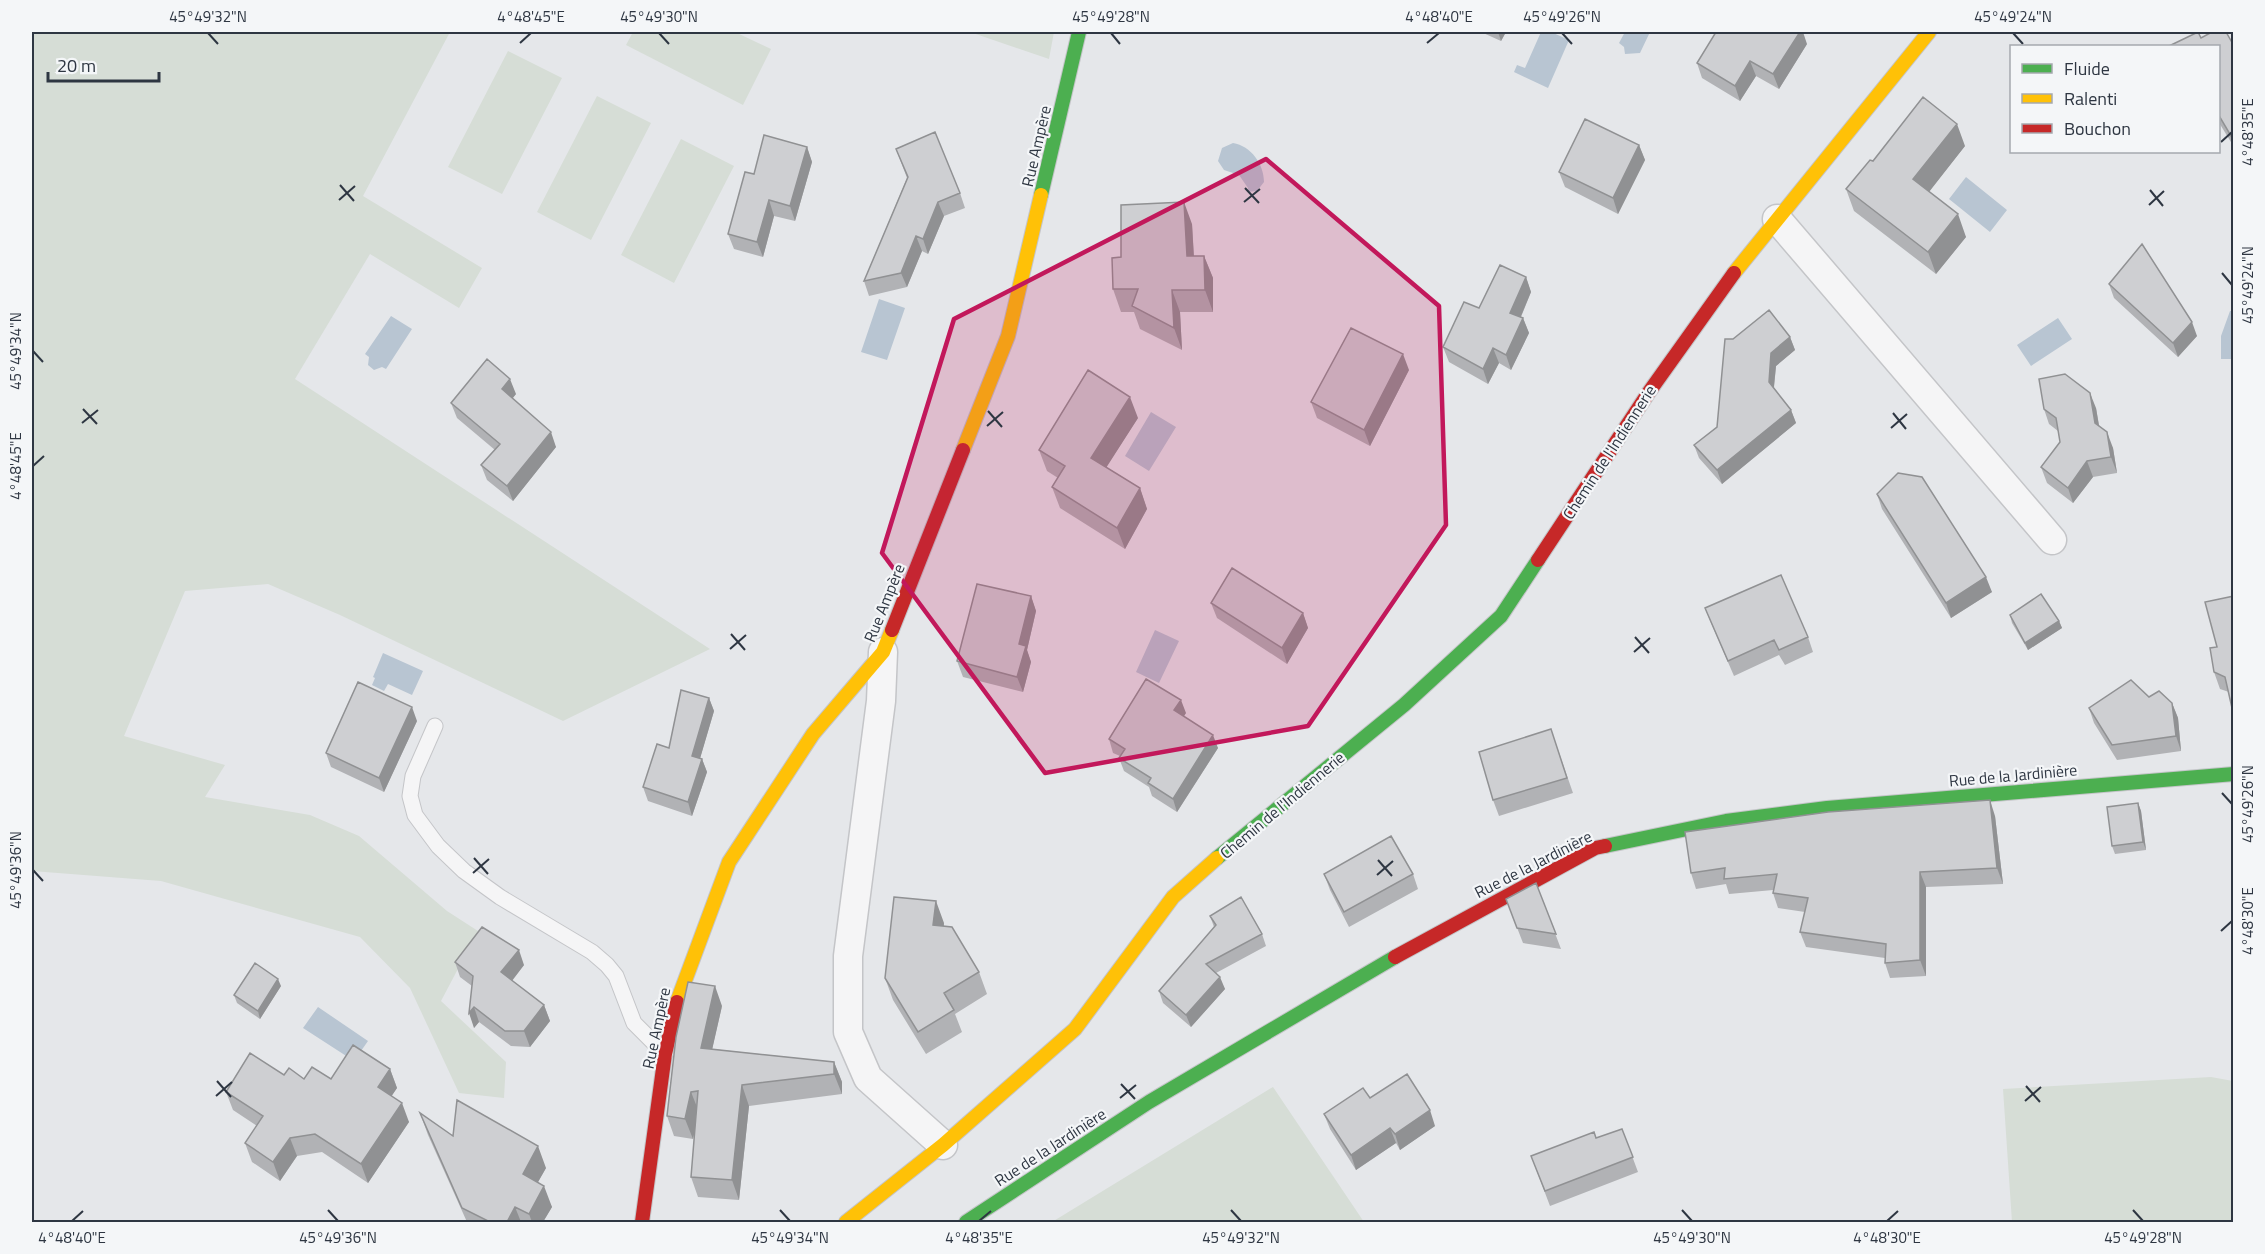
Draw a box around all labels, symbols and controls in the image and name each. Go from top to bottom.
text: 45°49'32"N [169,5,247,28]
text: 4°48'45"E [497,5,565,28]
text: 45°49'30"N [620,5,698,28]
text: 45°49'28"N [1072,5,1150,28]
text: 4°48'40"E [1405,5,1473,28]
text: 45°49'26"N [1523,5,1601,28]
text: 45°49'24"N [1974,5,2052,28]
scale bar [48,45,159,83]
legend [2010,45,2220,153]
text: 20 m [57,52,96,79]
text: Fluide [2064,55,2110,82]
text: Ralenti [2064,85,2117,112]
text: 4°48'35"E [2236,98,2259,166]
street label: Rue Ampère [1015,103,1057,189]
text: Bouchon [2064,115,2131,142]
text: 45°49'24"N [2236,246,2259,324]
text: 45°49'34"N [4,312,27,390]
street label: Chemin de l'Indiennerie [1556,380,1662,524]
text: 4°48'45"E [4,432,27,500]
street label: Rue Ampère [857,560,911,646]
street label: Chemin de l'Indiennerie [1214,746,1350,864]
street label: Rue de la Jardinière [1948,757,2078,793]
text: 45°49'26"N [2236,765,2259,843]
street label: Rue de la Jardinière [1470,824,1596,904]
text: 45°49'36"N [4,831,27,909]
text: 4°48'30"E [2236,887,2259,955]
street label: Rue Ampère [636,985,676,1071]
street label: Rue de la Jardinière [989,1102,1111,1192]
text: 4°48'40"E [38,1226,106,1249]
text: 45°49'36"N [299,1226,377,1249]
text: 45°49'34"N [751,1226,829,1249]
text: 4°48'35"E [945,1226,1013,1249]
text: 45°49'32"N [1202,1226,1280,1249]
text: 45°49'30"N [1653,1226,1731,1249]
text: 4°48'30"E [1853,1226,1921,1249]
text: 45°49'28"N [2104,1226,2182,1249]

